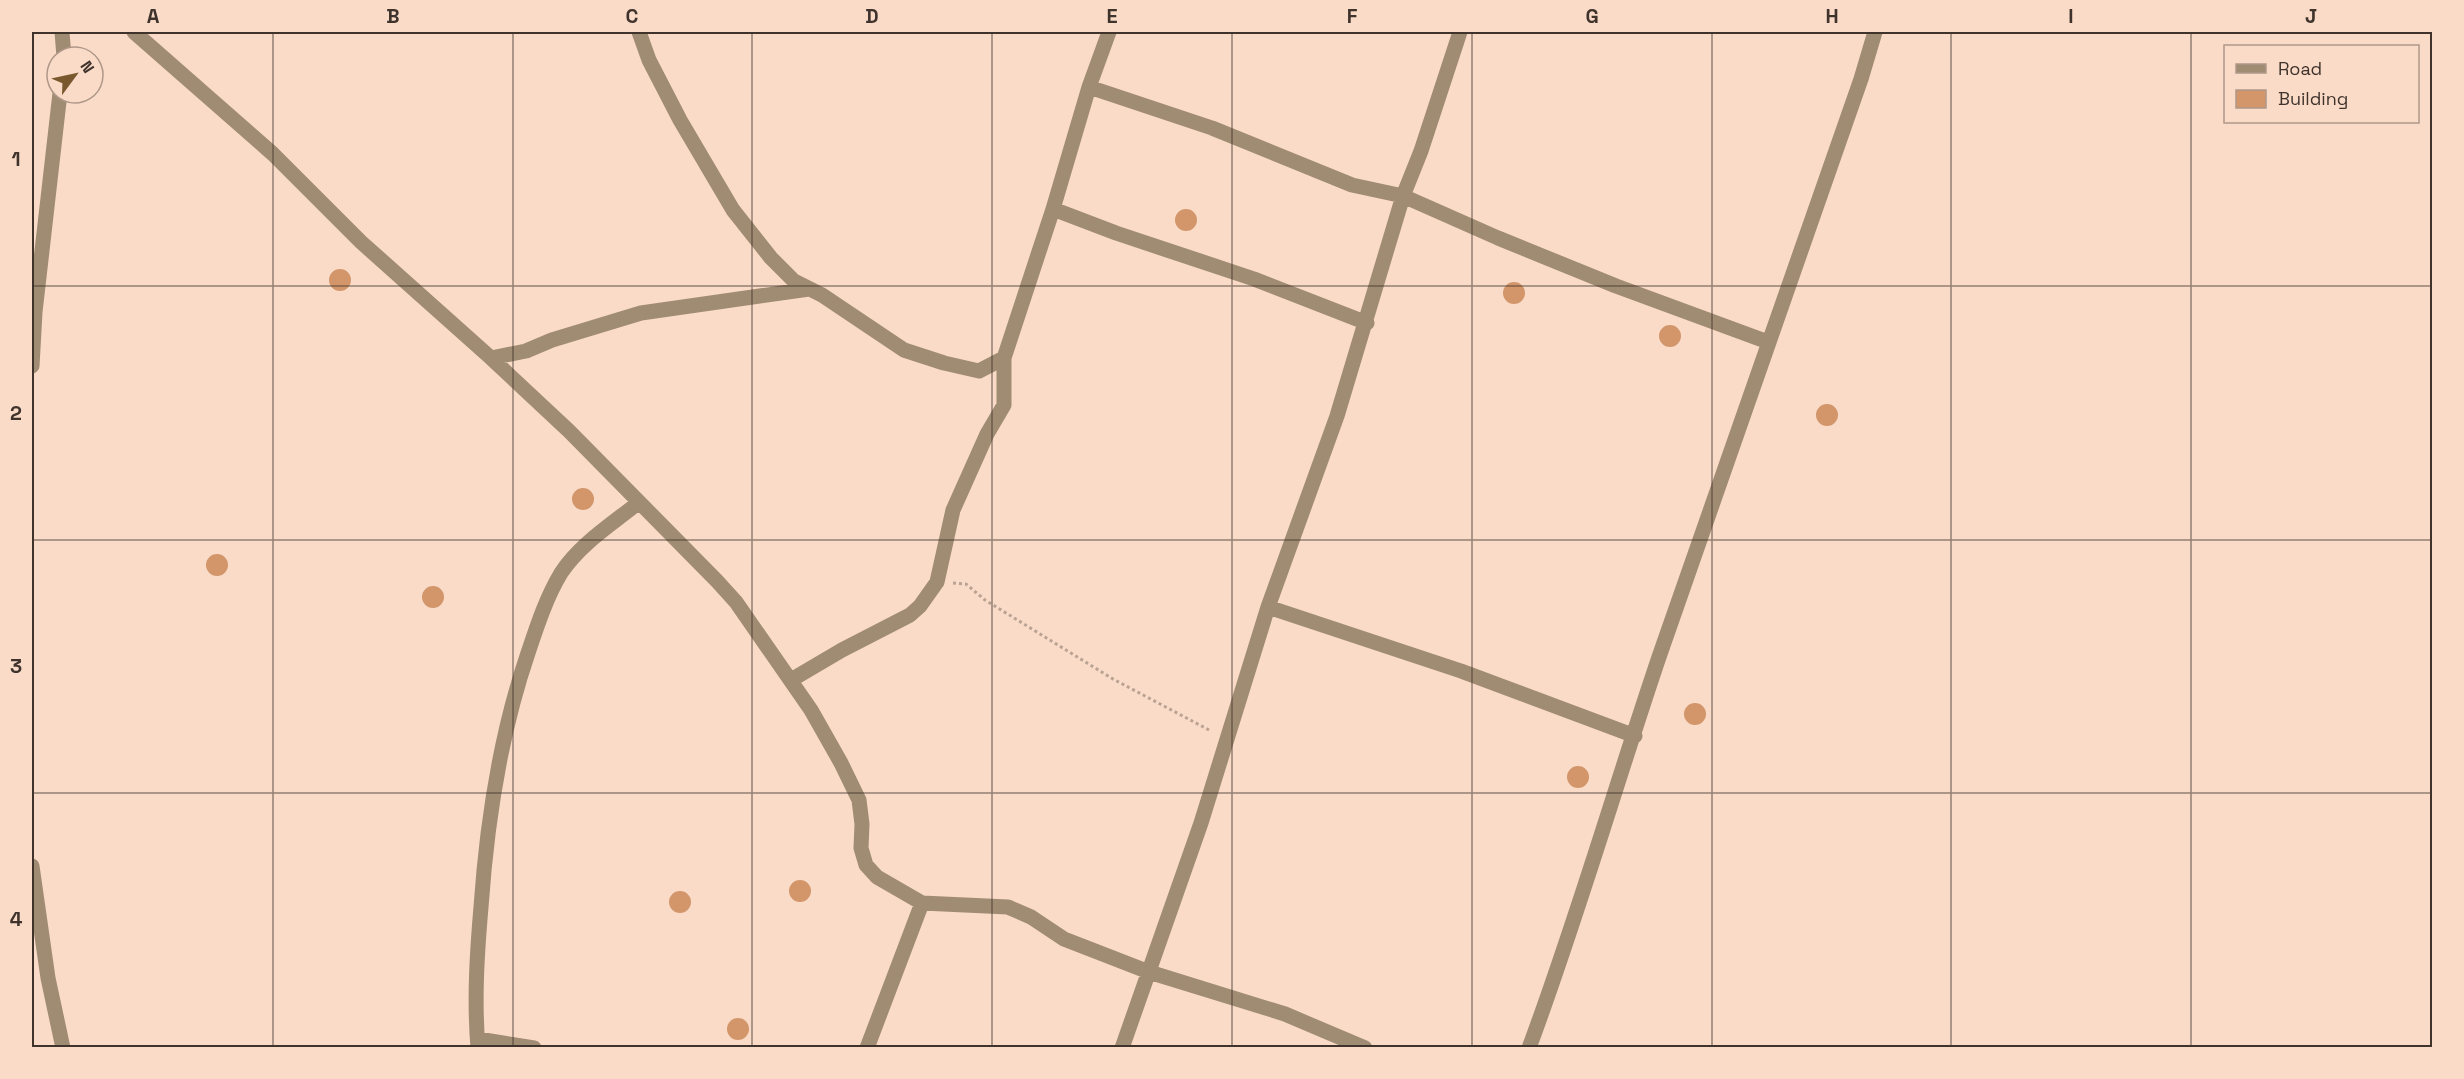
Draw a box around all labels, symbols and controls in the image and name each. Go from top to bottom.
text: A [147,3,160,29]
text: B [386,3,400,29]
text: C [626,3,639,29]
text: D [865,3,879,29]
text: E [1106,3,1118,29]
text: F [1347,3,1358,29]
text: G [1585,3,1599,29]
text: H [1825,3,1839,29]
text: I [2068,3,2074,29]
text: J [2305,3,2317,29]
north arrow [45,45,105,105]
legend [2224,45,2419,123]
text: N [75,57,99,77]
text: Road [2278,57,2322,80]
text: Building [2278,87,2348,110]
text: 1 [11,146,21,172]
text: 2 [10,400,22,426]
text: 3 [10,653,22,679]
text: 4 [10,906,23,932]

